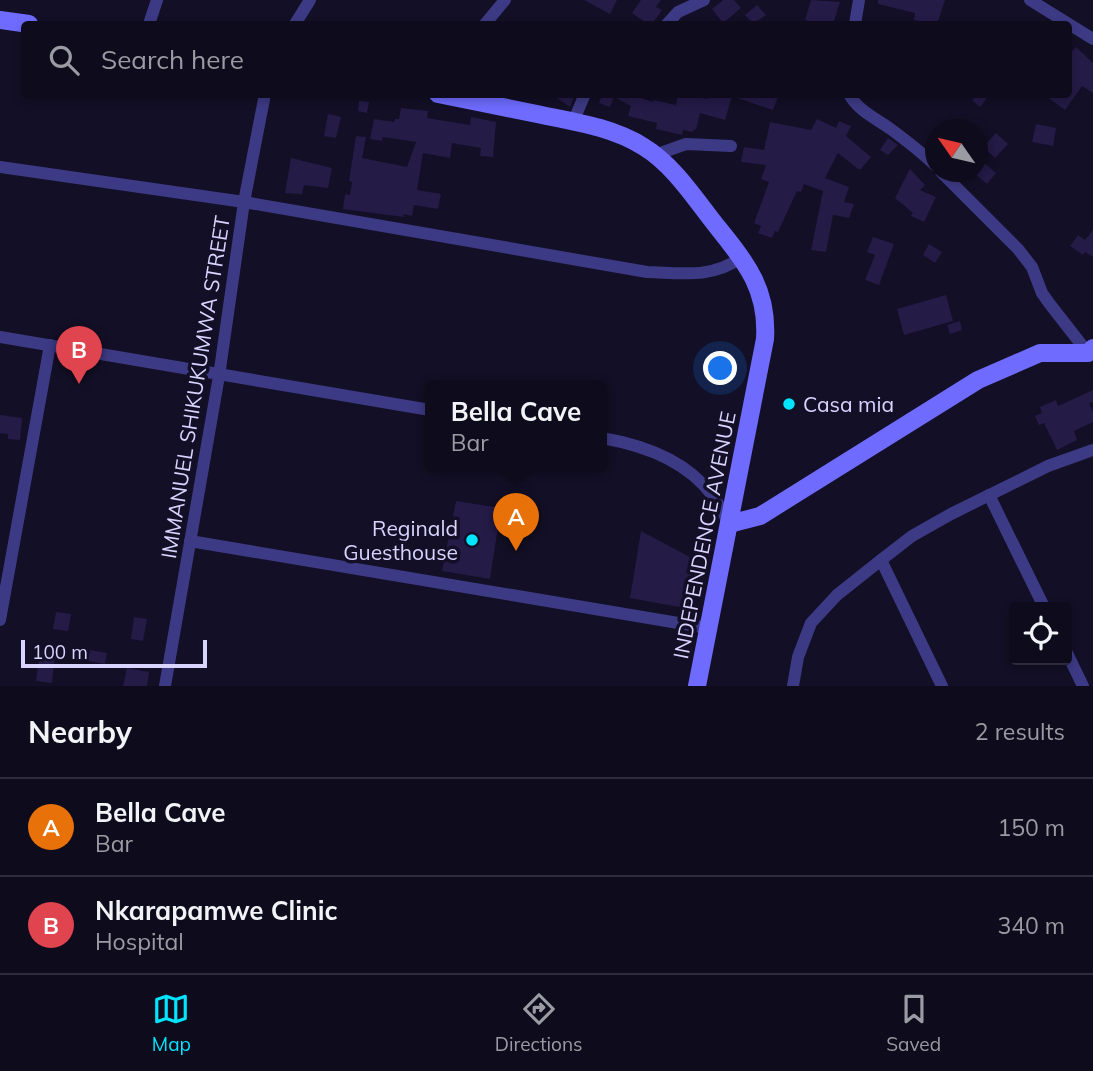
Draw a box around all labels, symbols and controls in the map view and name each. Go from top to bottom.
search box [21,21,1072,98]
icon: search [45,41,83,79]
text: Search here [101,43,244,76]
north arrow [925,119,988,182]
street label: IMMANUEL SHIKUKUMWA STREET [155,213,235,560]
pin: B [56,326,102,384]
your location [703,351,737,385]
popup [425,380,607,471]
place label: Casa mia [803,391,894,417]
text: Bella Cave [451,395,581,428]
marker: Casa mia [781,396,797,412]
street label: INDEPENDENCE AVENUE [667,409,741,661]
text: Bar [451,428,489,457]
pin: A [493,493,539,551]
place label: Reginald Guesthouse [343,515,458,565]
marker: Reginald Guesthouse [464,532,480,548]
map controls [1009,602,1072,665]
button: locate [1009,602,1072,665]
scale bar [21,637,206,669]
text: 100 m [32,640,88,664]
text: Nearby [28,713,132,751]
text: 2 results [975,717,1065,746]
text: Bella Cave [95,796,225,829]
text: A [42,813,60,842]
text: 150 m [997,813,1065,842]
text: Bar [95,829,133,858]
text: Nkarapamwe Clinic [95,894,338,927]
text: B [43,911,59,940]
text: 340 m [997,911,1065,940]
text: Hospital [95,927,184,956]
tab: Map [152,990,191,1056]
tab: Directions [495,990,583,1056]
tab: Saved [886,990,941,1056]

